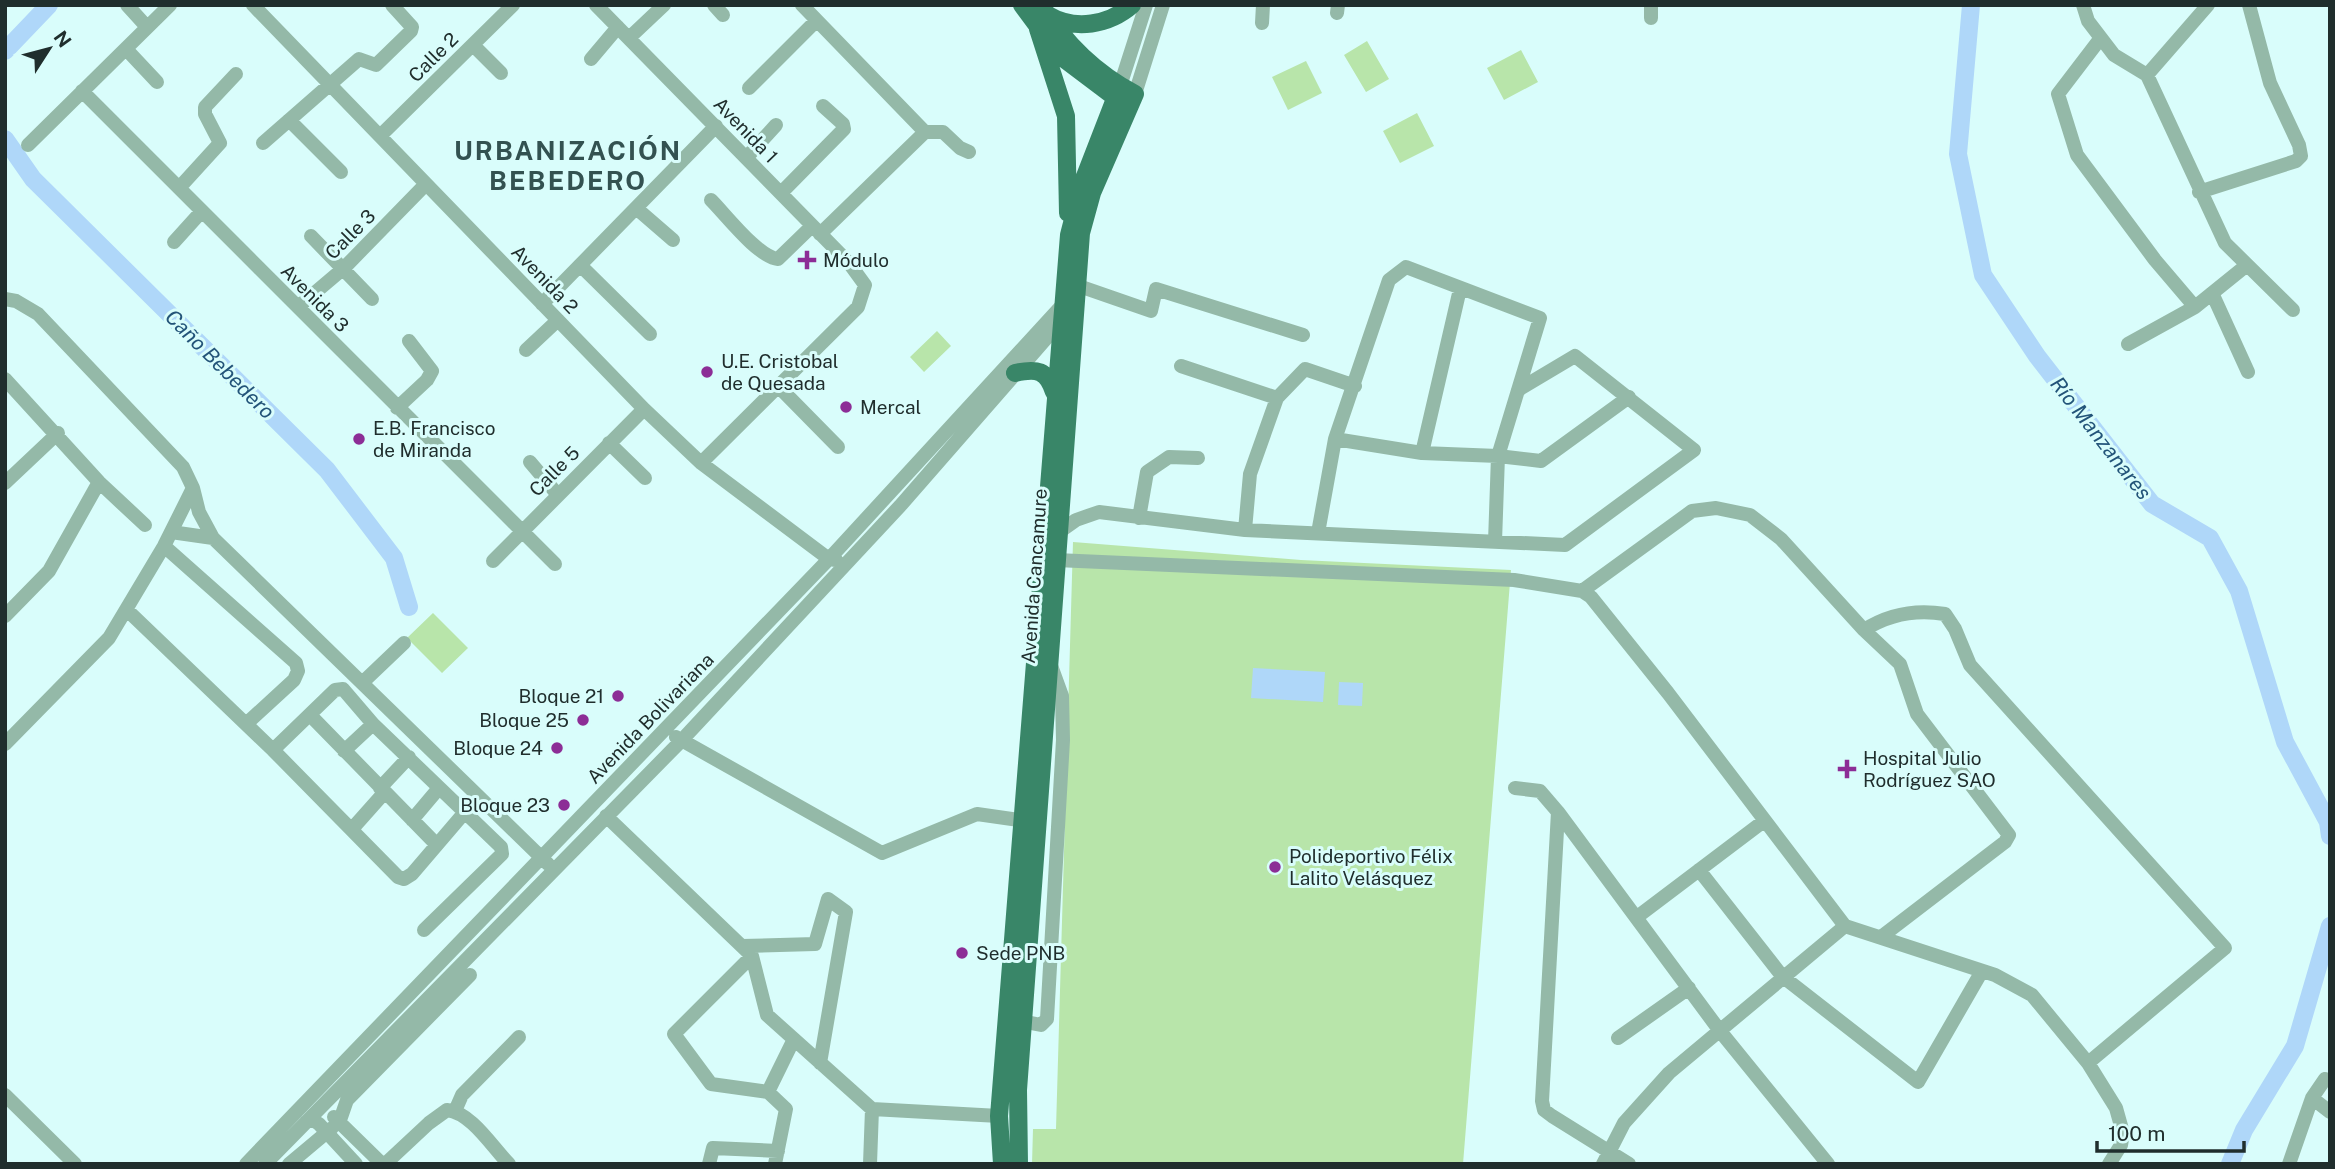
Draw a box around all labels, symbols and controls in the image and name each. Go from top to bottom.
north arrow [14,14,84,84]
text: N [49,27,76,51]
street label: Calle 2 [404,28,462,86]
street label: Avenida 1 [709,93,783,167]
district label: URBANIZACIÓN BEBEDERO [454,135,682,196]
street label: Calle 3 [321,204,380,263]
street label: Avenida 2 [507,240,583,318]
place label: Módulo [823,249,889,271]
marker: Módulo [797,250,817,270]
street label: Avenida 3 [277,260,353,336]
water label: Caño Bebedero [160,304,280,424]
place label: U.E. Cristobal de Quesada [721,350,838,394]
marker: U.E. Cristobal de Quesada [699,364,715,380]
water label: Río Manzanares [2045,372,2157,504]
place label: Mercal [860,396,921,418]
marker: Mercal [838,399,854,415]
place label: E.B. Francisco de Miranda [373,417,496,461]
marker: E.B. Francisco de Miranda [351,431,367,447]
street label: Calle 5 [524,441,584,501]
street label: Avenida Cancamure [1017,488,1051,664]
street label: Avenida Bolivariana [582,648,718,788]
place label: Bloque 21 [519,685,604,707]
marker: Bloque 21 [610,688,626,704]
place label: Bloque 25 [479,709,569,731]
marker: Bloque 25 [575,712,591,728]
place label: Bloque 24 [453,737,543,759]
marker: Bloque 24 [549,740,565,756]
place label: Hospital Julio Rodríguez SAO [1863,747,1996,791]
marker: Hospital Julio Rodríguez SAO [1837,759,1857,779]
place label: Bloque 23 [460,794,550,816]
marker: Bloque 23 [556,797,572,813]
place label: Polideportivo Félix Lalito Velásquez [1289,845,1453,889]
marker: Polideportivo Félix Lalito Velásquez [1267,859,1283,875]
place label: Sede PNB [976,942,1065,964]
marker: Sede PNB [954,945,970,961]
scale bar [2097,1110,2244,1154]
text: 100 m [2108,1121,2165,1146]

